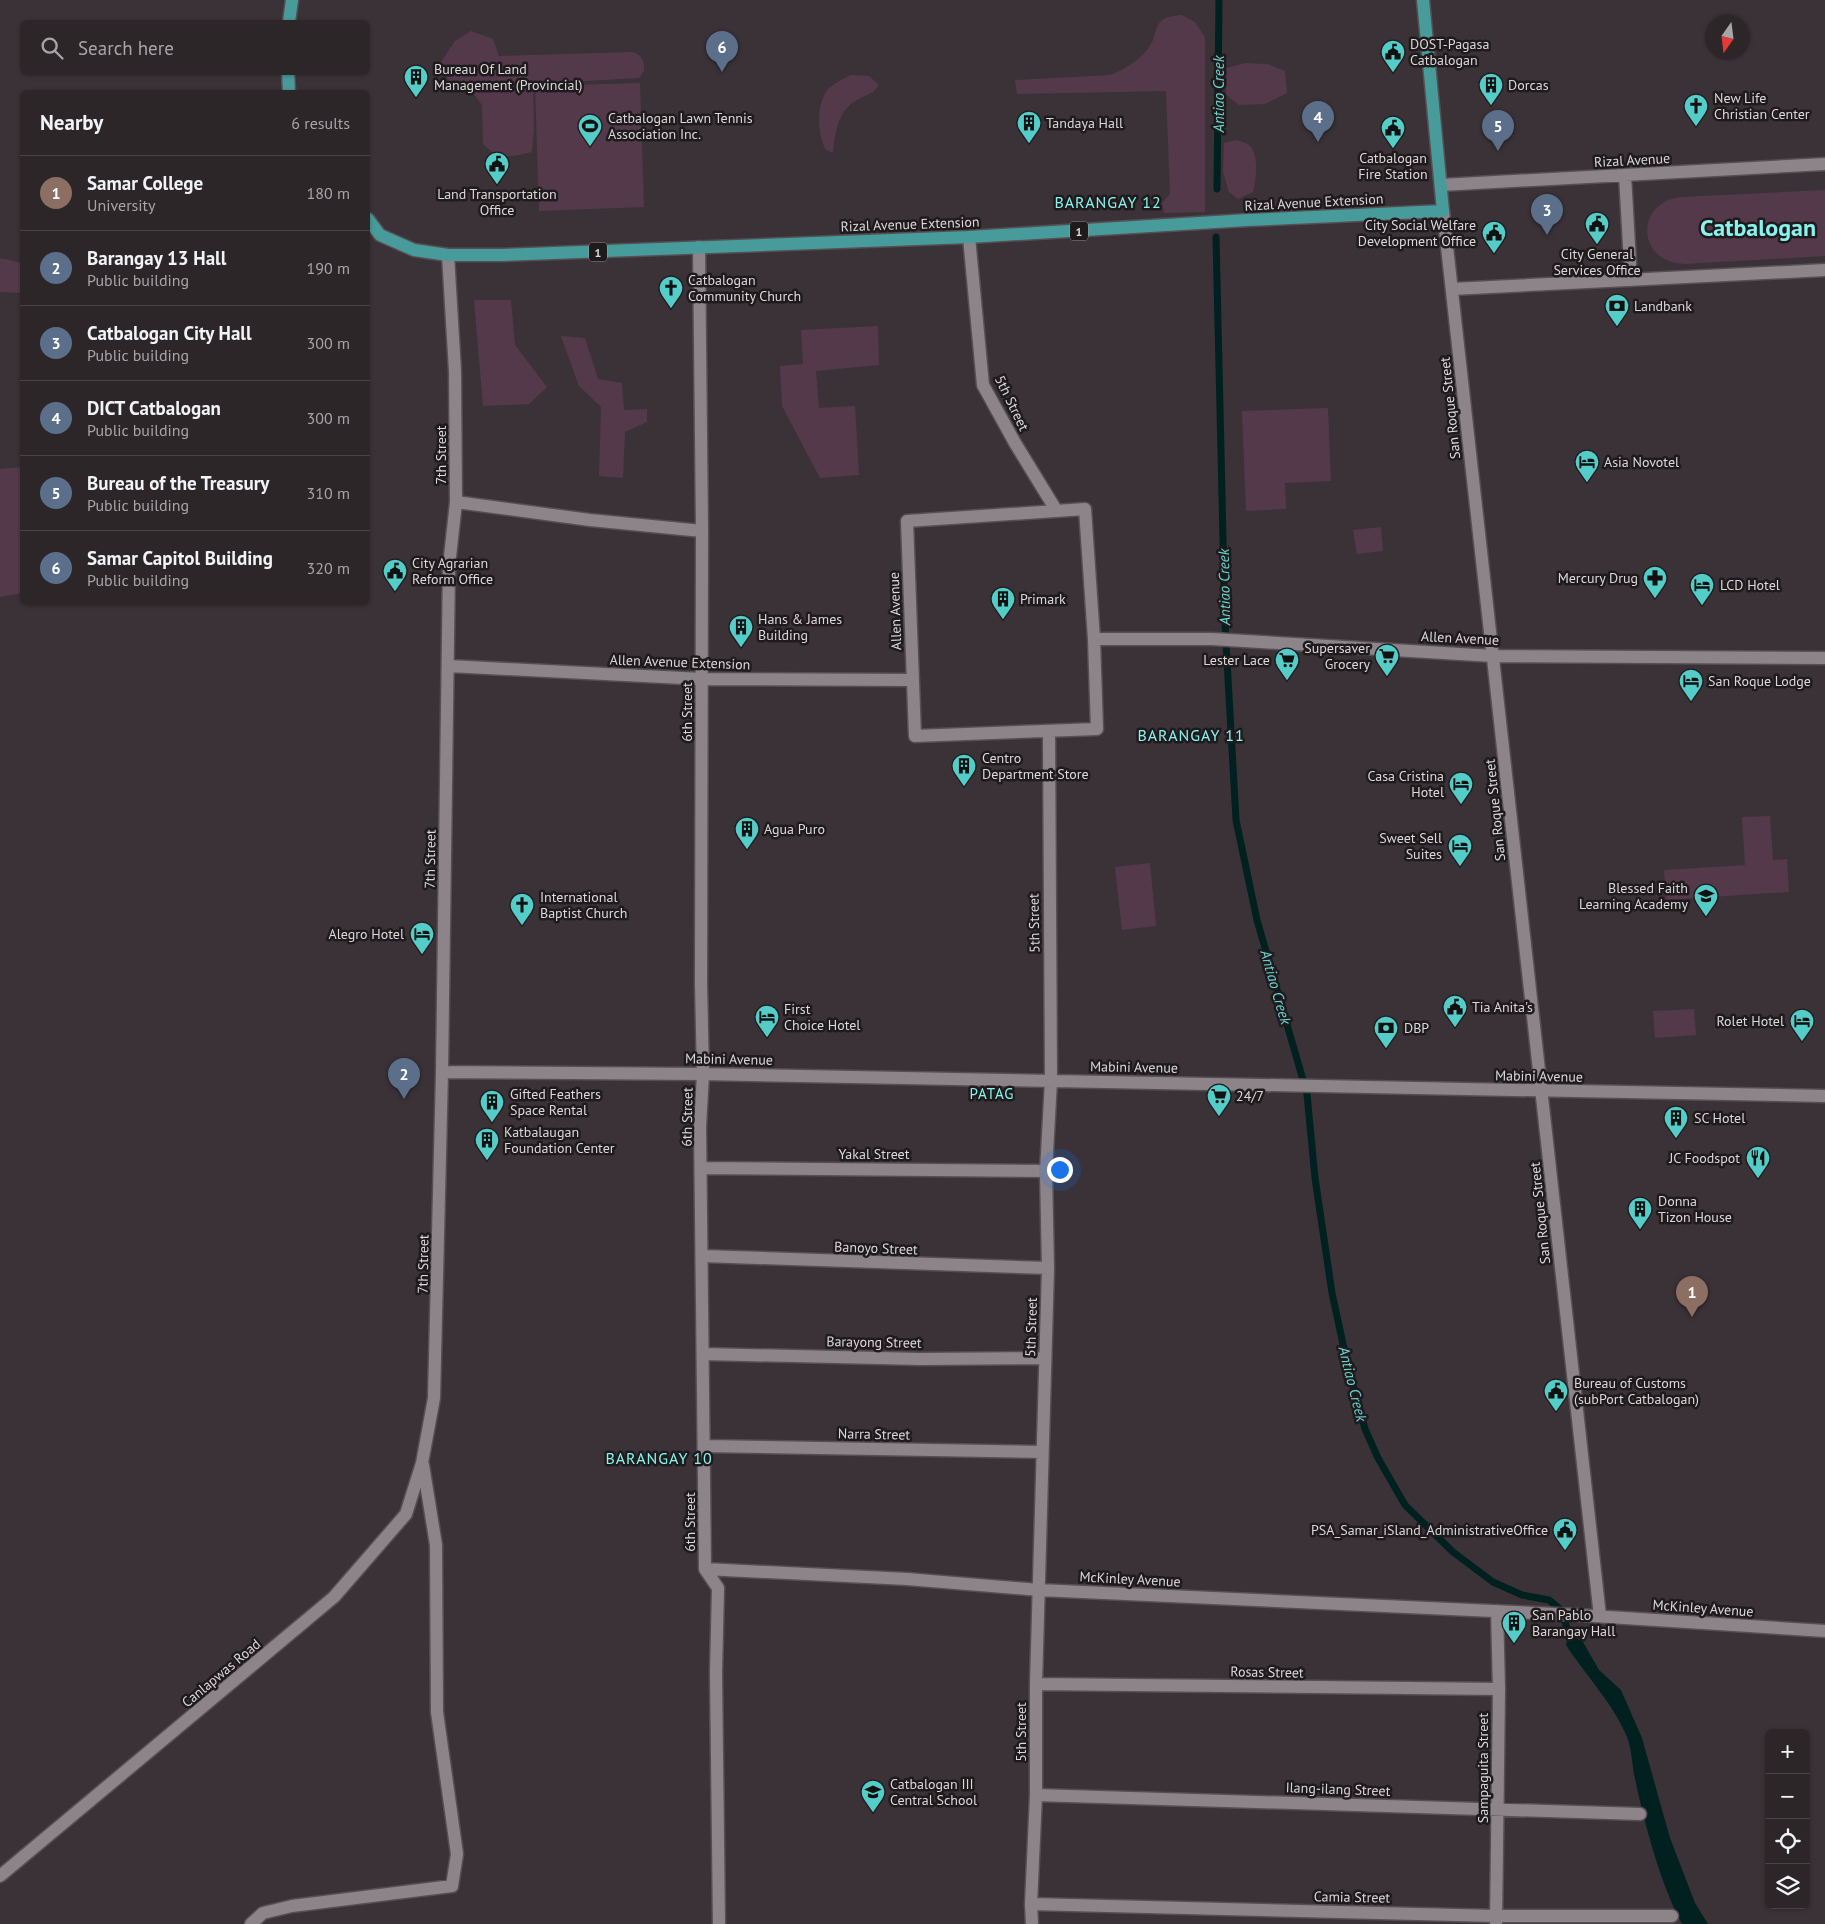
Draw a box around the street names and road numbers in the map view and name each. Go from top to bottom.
street label: Rizal Avenue [1593,149,1671,171]
street label: Rizal Avenue Extension [1244,189,1384,215]
street label: Rizal Avenue Extension [840,213,980,235]
road number: 1 [1070,222,1088,240]
road number: 1 [589,242,607,262]
street label: San Roque Street [1436,356,1464,460]
street label: 5th Street [991,372,1033,434]
street label: 7th Street [432,425,450,485]
street label: Allen Avenue [885,572,905,650]
street label: Allen Avenue [1421,627,1499,649]
street label: Allen Avenue Extension [609,651,751,673]
street label: 6th Street [678,682,696,742]
street label: San Roque Street [1481,758,1509,862]
street label: 7th Street [420,829,440,889]
street label: 5th Street [1024,893,1044,953]
street label: Mabini Avenue [685,1049,773,1069]
street label: Mabini Avenue [1090,1057,1178,1077]
street label: Mabini Avenue [1495,1066,1583,1086]
street label: 6th Street [677,1087,697,1147]
street label: Yakal Street [839,1145,910,1163]
street label: San Roque Street [1526,1161,1554,1265]
street label: 7th Street [413,1234,433,1294]
street label: Banoyo Street [834,1238,918,1258]
street label: 5th Street [1021,1297,1041,1357]
street label: Barayong Street [826,1332,922,1352]
street label: Narra Street [838,1424,911,1444]
street label: 6th Street [681,1492,699,1552]
street label: McKinley Avenue [1079,1567,1181,1591]
street label: McKinley Avenue [1652,1595,1754,1621]
street label: Canlapwas Road [178,1635,264,1711]
street label: Rosas Street [1230,1662,1304,1682]
street label: 5th Street [1012,1702,1030,1762]
street label: Sampaguita Street [1474,1713,1492,1823]
street label: Ilang-ilang Street [1285,1778,1391,1800]
street label: Camia Street [1314,1887,1391,1907]

